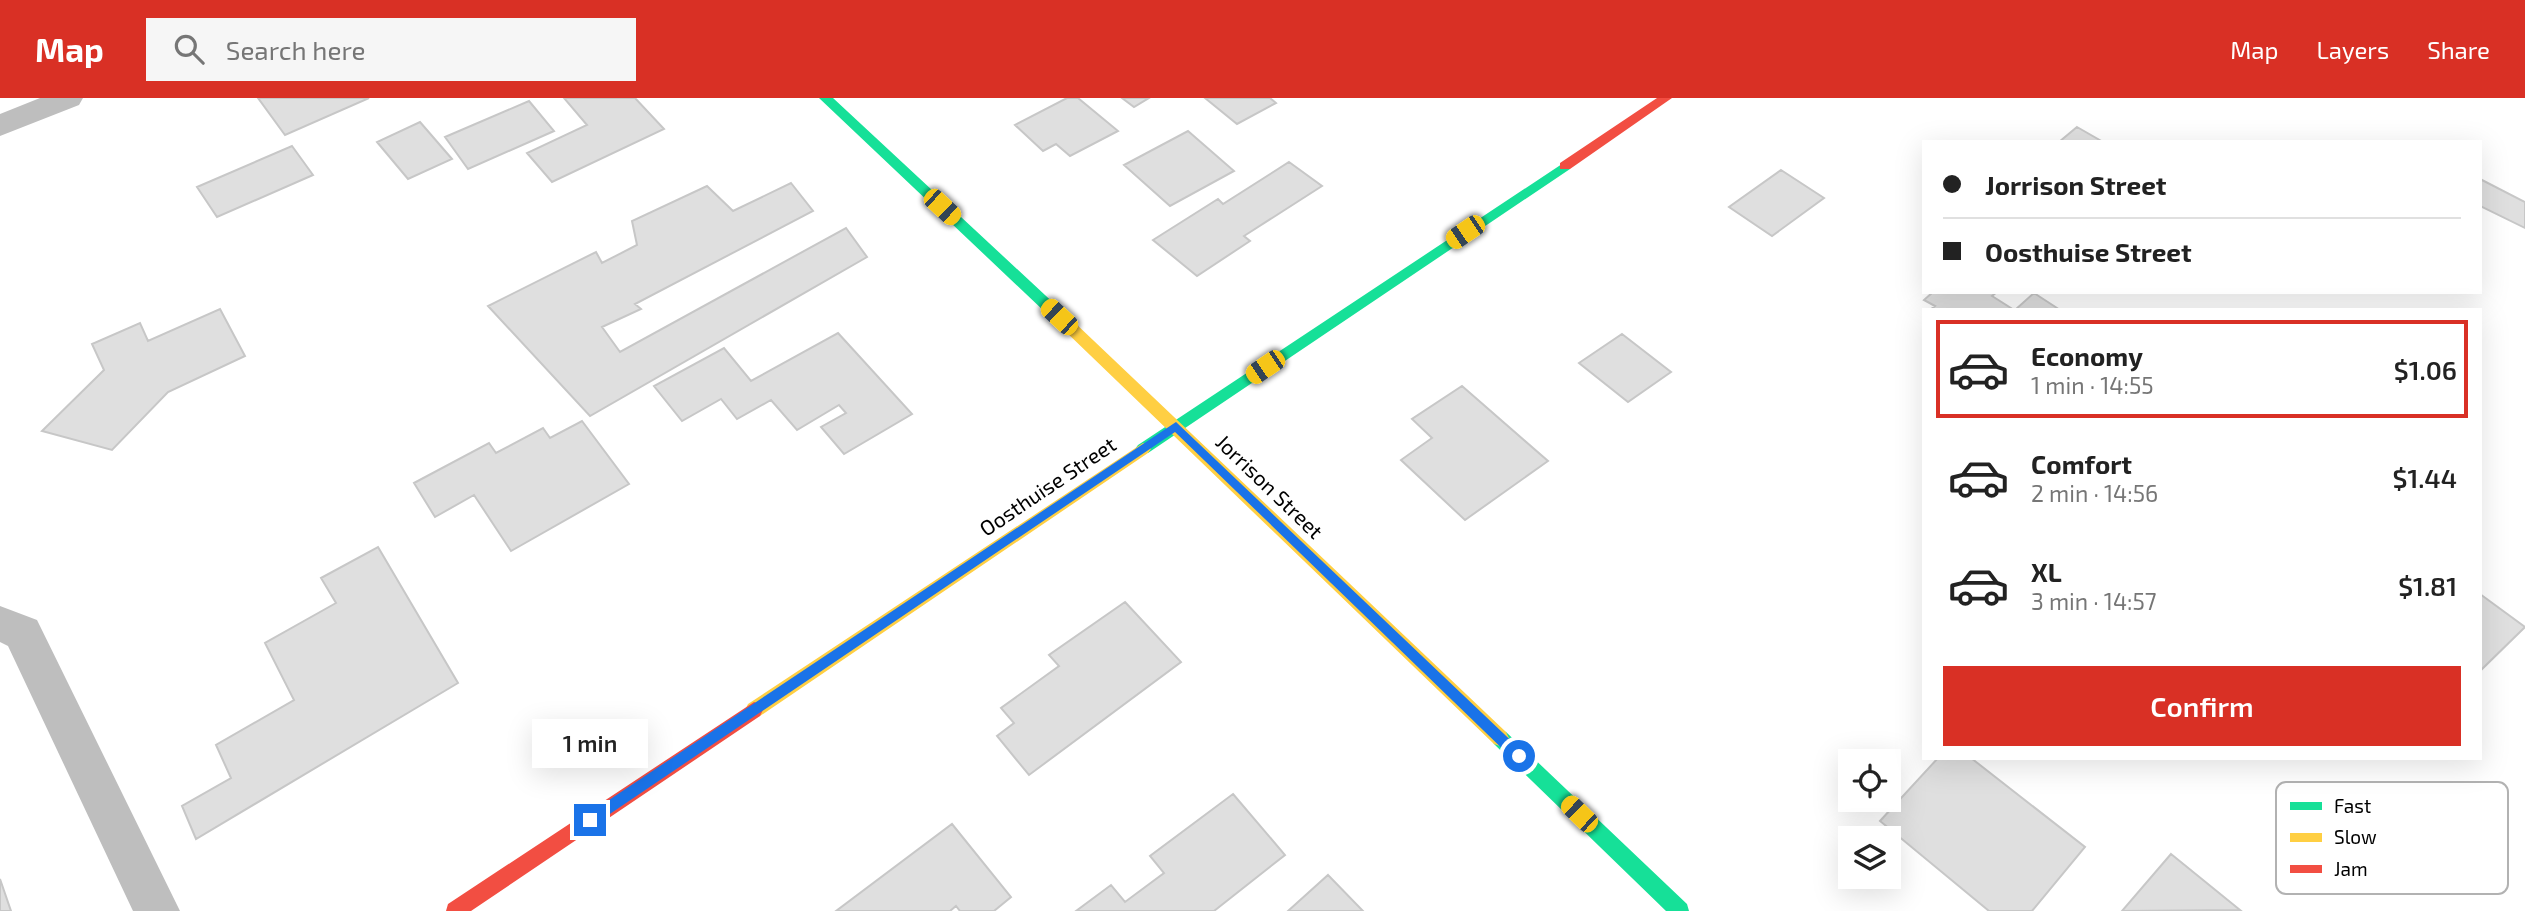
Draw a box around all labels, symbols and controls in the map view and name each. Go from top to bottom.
search box [146,18,636,81]
text: Map [35,29,104,69]
icon: search [170,30,208,68]
text: Search here [226,34,365,65]
text: Map [2230,35,2278,64]
text: Layers [2316,35,2389,64]
text: Share [2427,35,2490,64]
text: Jorrison Street [1985,169,2166,200]
car [920,185,965,229]
car [1442,212,1489,252]
text: Oosthuise Street [1985,236,2192,267]
car [1037,295,1082,339]
icon: car [1947,338,2010,401]
text: Economy [2031,340,2143,371]
car [1242,347,1289,387]
text: $1.06 [2394,354,2457,385]
text: 1 min · 14:55 [2031,371,2154,399]
street label: Jorrison Street [1211,429,1329,543]
street label: Oosthuise Street [974,431,1120,541]
icon: car [1947,446,2010,509]
text: Comfort [2031,448,2132,479]
text: $1.44 [2393,462,2457,493]
text: 2 min · 14:56 [2031,479,2158,507]
icon: car [1947,554,2010,617]
text: XL [2031,556,2062,587]
text: $1.81 [2398,570,2457,601]
text: 3 min · 14:57 [2031,587,2157,615]
button: Confirm [1943,666,2461,746]
callout: 1 min [532,718,648,768]
text: 1 min [563,729,617,757]
route start [1503,740,1535,772]
map controls [1838,749,1901,889]
button: locate [1838,749,1901,812]
legend [2276,782,2508,894]
car [1557,792,1602,836]
text: Fast [2334,794,2371,817]
route end [574,804,606,836]
text: Slow [2334,825,2377,848]
button: layers [1838,826,1901,889]
text: Jam [2334,857,2368,880]

